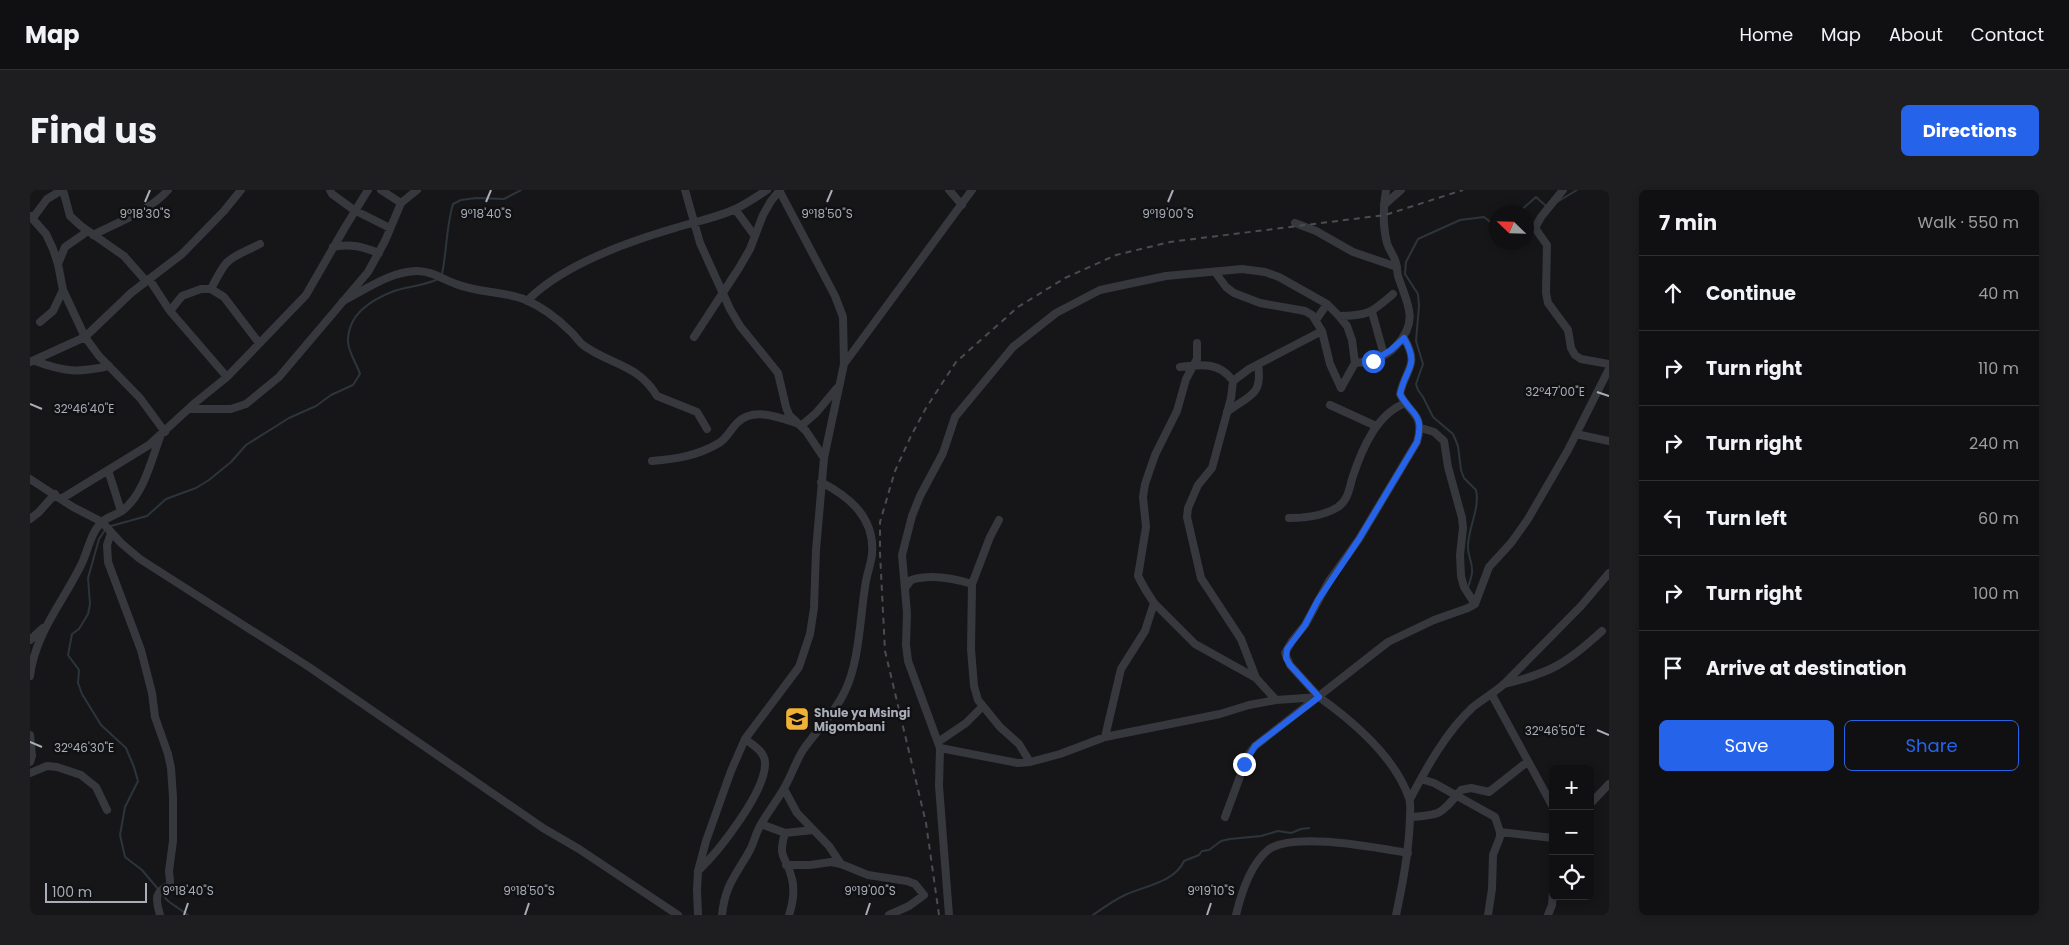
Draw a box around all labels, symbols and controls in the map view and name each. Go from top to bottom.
text: Map [25,18,80,51]
text: Home [1739,22,1793,47]
text: Map [1821,22,1861,47]
text: About [1889,22,1943,47]
text: Contact [1971,22,2044,47]
button: Directions [1901,105,2039,156]
text: Find us [30,106,157,155]
text: 9°18'30"S [120,205,170,222]
text: 9°18'40"S [460,205,512,222]
text: 9°18'50"S [801,205,853,222]
text: 9°19'00"S [1142,205,1194,222]
north arrow [1489,205,1534,250]
text: 7 min [1659,208,1717,237]
text: Walk · 550 m [1918,211,2019,234]
icon: ahead [1659,279,1687,307]
text: Continue [1706,280,1796,307]
text: 40 m [1978,282,2019,305]
route start [1362,350,1385,373]
icon: right [1659,354,1687,382]
text: Turn right [1706,355,1802,382]
text: 110 m [1978,357,2019,380]
text: 32°47'00"E [1525,383,1585,400]
text: 32°46'40"E [54,400,114,417]
icon: right [1659,429,1687,457]
text: Turn right [1706,430,1802,457]
text: 240 m [1969,432,2019,455]
icon: left [1659,504,1687,532]
text: Turn left [1706,505,1787,532]
text: 60 m [1978,507,2019,530]
icon: right [1659,579,1687,607]
text: Turn right [1706,580,1802,607]
text: 100 m [1973,582,2019,605]
icon: arrive [1659,654,1687,682]
text: Arrive at destination [1706,655,1907,682]
place label: Shule ya Msingi Migombani [814,704,910,735]
school or university icon: Shule ya Msingi Migombani [784,706,810,732]
button: Save [1659,720,1834,771]
button: Share [1844,720,2019,771]
text: 32°46'50"E [1525,722,1585,739]
text: 32°46'30"E [54,739,114,756]
route end [1233,753,1256,776]
map controls [1549,765,1594,900]
button: + [1549,765,1594,810]
button: − [1549,810,1594,855]
button: locate [1549,855,1594,900]
scale bar [45,880,148,903]
text: 100 m [52,882,92,902]
text: 9°18'40"S [162,882,214,899]
text: 9°18'50"S [503,882,555,899]
text: 9°19'00"S [844,882,896,899]
text: 9°19'10"S [1187,882,1235,899]

